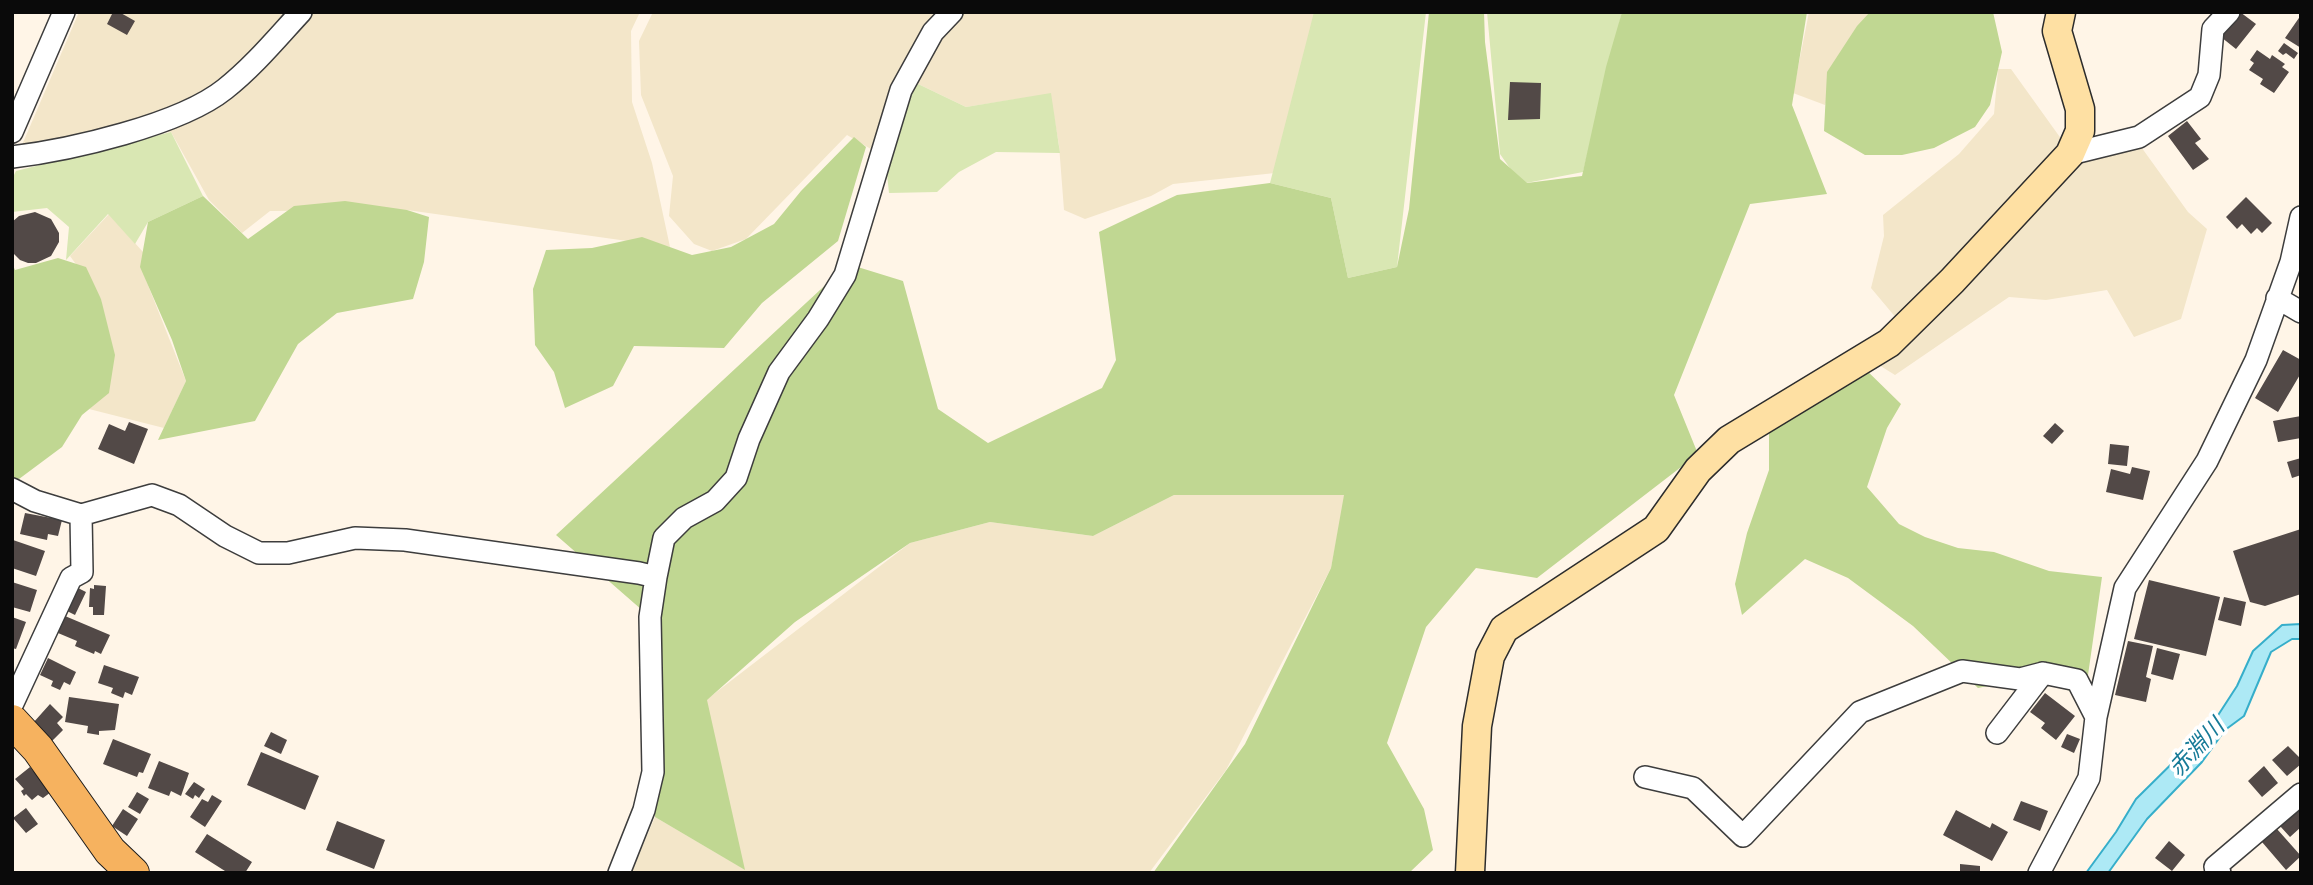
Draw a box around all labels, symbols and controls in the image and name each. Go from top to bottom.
water label: 赤淵川 [2163,713,2231,783]

